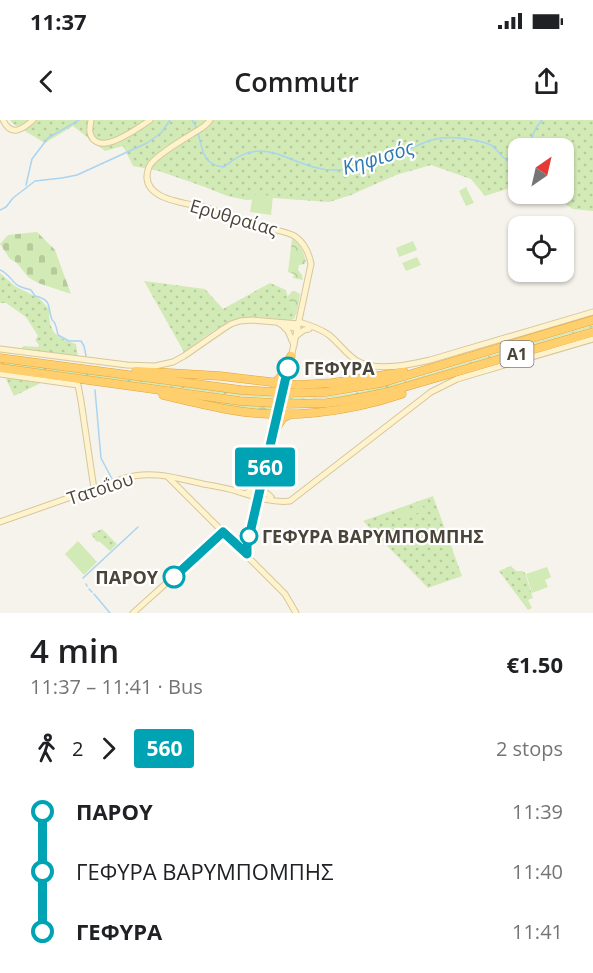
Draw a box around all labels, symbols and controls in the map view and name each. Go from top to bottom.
text: 11:37 [30,6,87,36]
text: Commutr [234,63,359,100]
icon: back [30,65,63,98]
icon: share [530,65,563,98]
water label: Κηφισός [339,133,418,181]
north arrow [508,138,574,204]
map controls [508,138,574,282]
street label: Ερυθραίας [187,193,281,241]
button: locate [508,216,574,282]
road number: Α1 [500,341,534,367]
place label: ΓΕΦΥΡΑ [304,356,375,380]
marker: ΓΕΦΥΡΑ [277,357,299,379]
line badge: 560 [230,448,300,486]
text: 560 [247,453,283,481]
street label: Τατοΐου [64,466,136,510]
place label: ΓΕΦΥΡΑ ΒΑΡΥΜΠΟΜΠΗΣ [262,524,484,548]
marker: ΓΕΦΥΡΑ ΒΑΡΥΜΠΟΜΠΗΣ [240,527,258,545]
place label: ΠΑΡΟΥ [95,565,159,589]
marker: ΠΑΡΟΥ [163,566,185,588]
text: 4 min [30,628,119,673]
text: €1.50 [506,649,563,679]
text: 11:37 – 11:41 · Bus [30,673,203,700]
icon: walk [30,732,63,765]
icon: forward [92,732,125,765]
text: 560 [146,734,182,762]
text: 2 [72,735,83,762]
text: 2 stops [496,735,563,762]
text: ΠΑΡΟΥ [76,796,153,826]
text: 11:39 [512,798,563,825]
text: ΓΕΦΥΡΑ ΒΑΡΥΜΠΟΜΠΗΣ [76,856,333,886]
text: 11:40 [512,858,563,885]
text: ΓΕΦΥΡΑ [76,916,162,946]
text: 11:41 [512,918,563,945]

